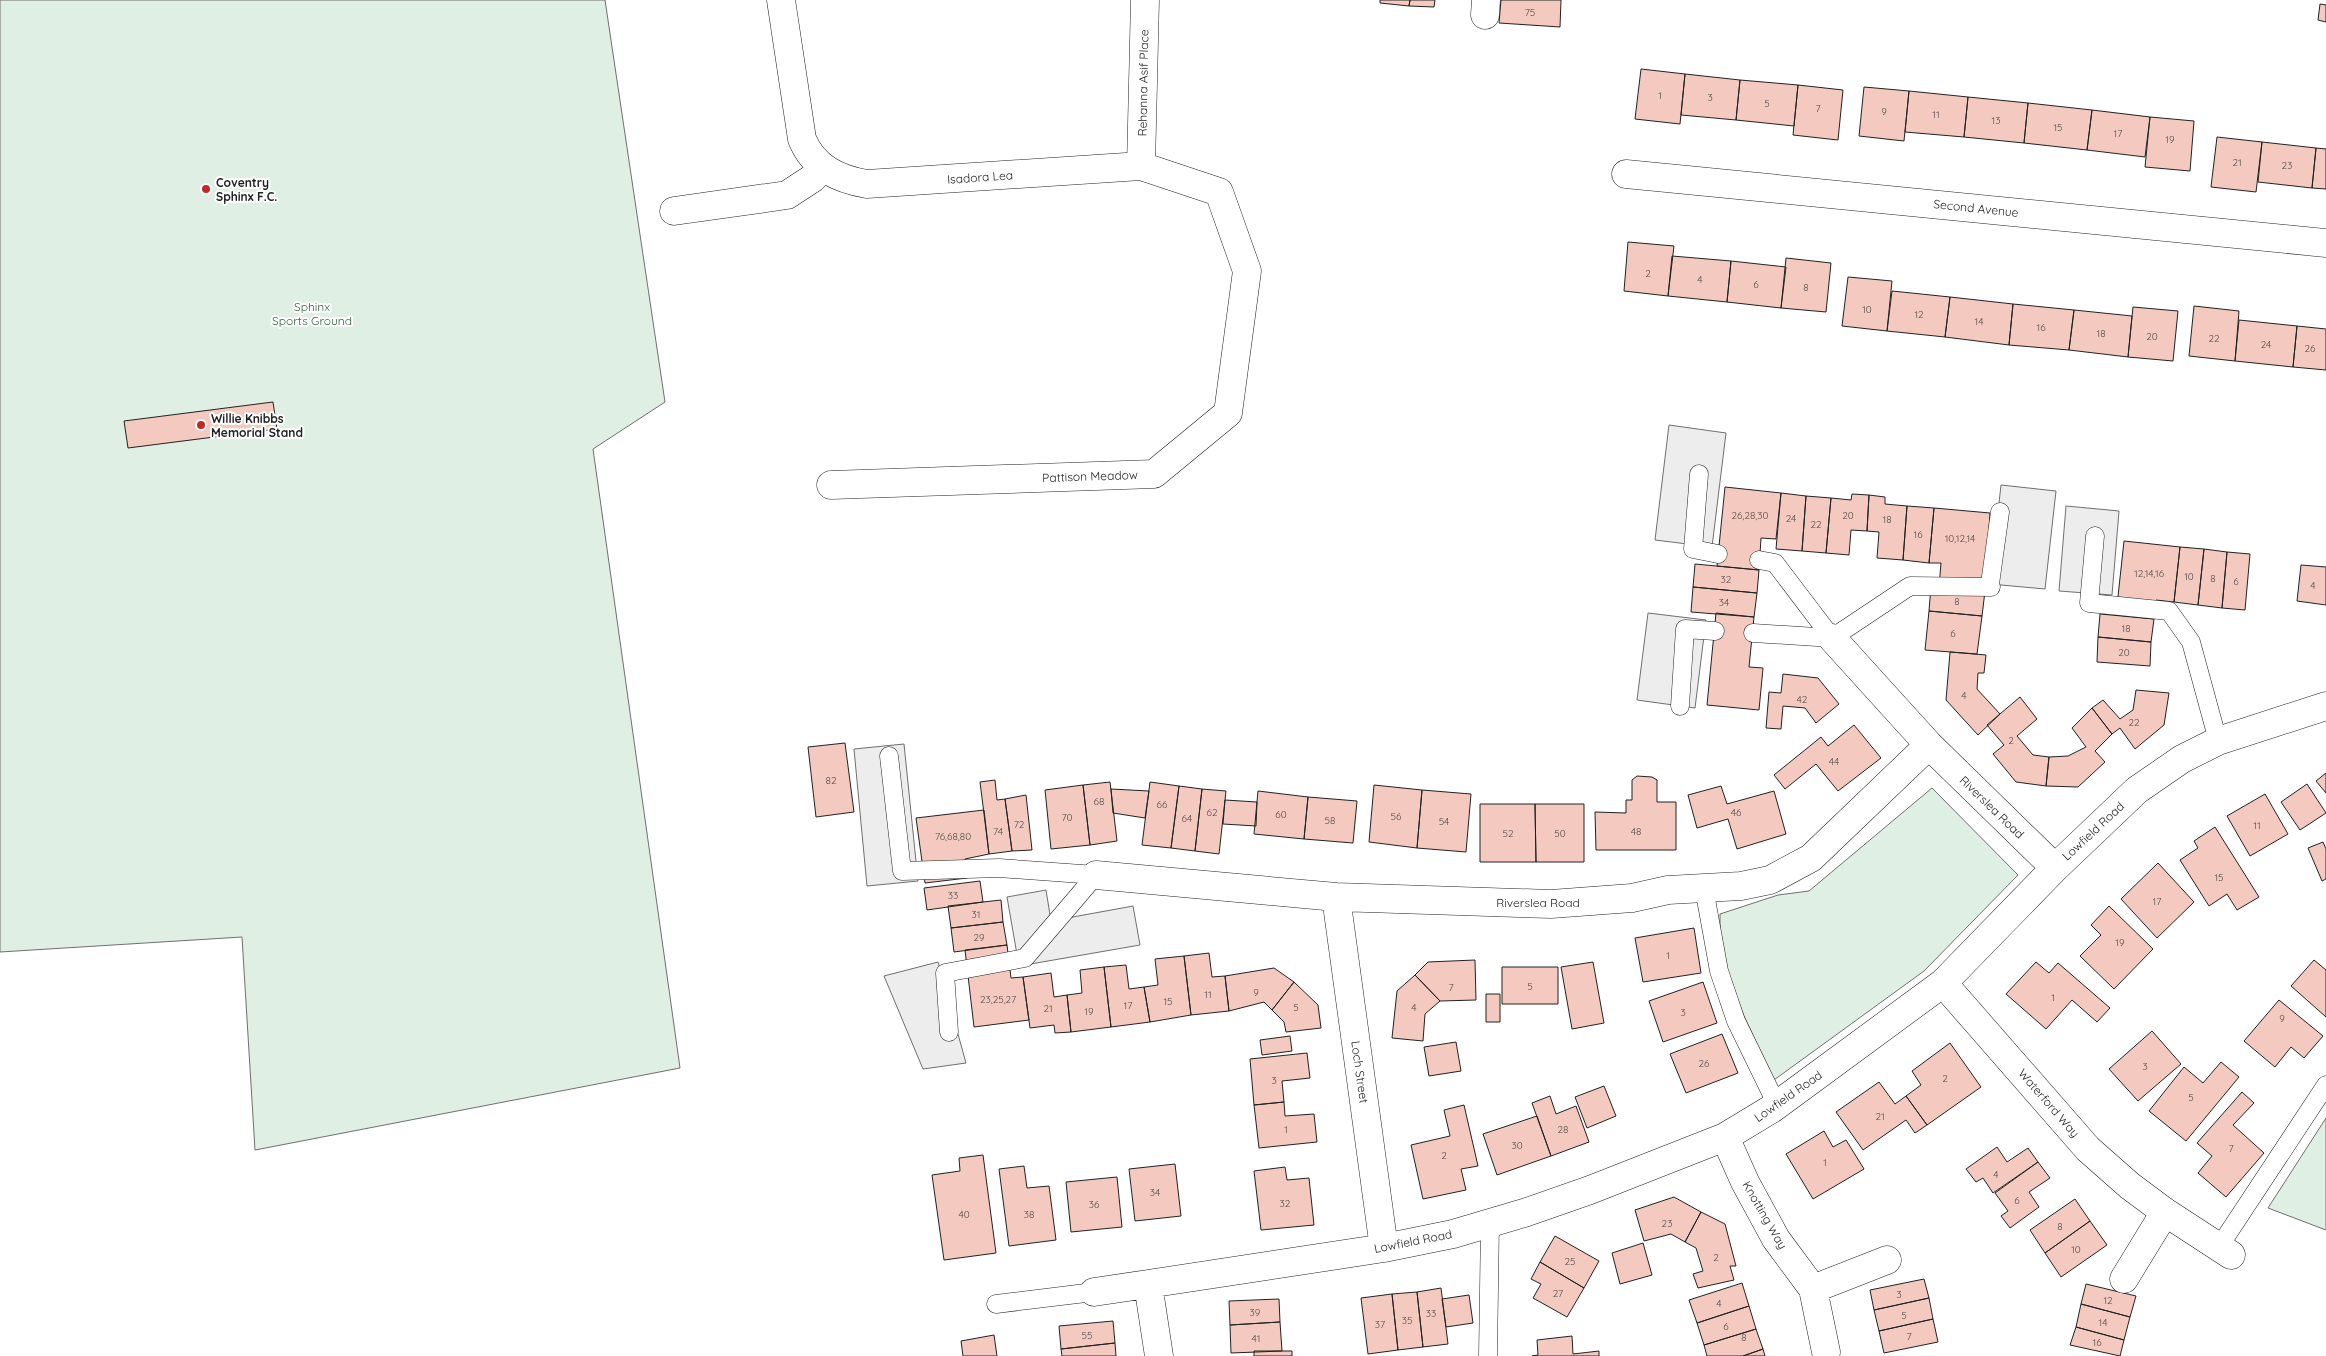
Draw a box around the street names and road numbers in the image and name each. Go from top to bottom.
street label: Rehanna Asif Place [1135,29,1151,137]
street label: Isadora Lea [947,167,1013,187]
street label: Second Avenue [1933,196,2020,220]
street label: Pattison Meadow [1042,467,1138,485]
street label: Riverslea Road [1957,773,2027,841]
street label: Lowfield Road [2059,798,2127,864]
street label: Riverslea Road [1496,895,1580,910]
street label: Loch Street [1348,1040,1372,1104]
street label: Waterford Way [2015,1066,2083,1140]
street label: Lowfield Road [1751,1067,1825,1125]
street label: Knotting Way [1739,1178,1791,1252]
street label: Lowfield Road [1373,1226,1453,1256]

